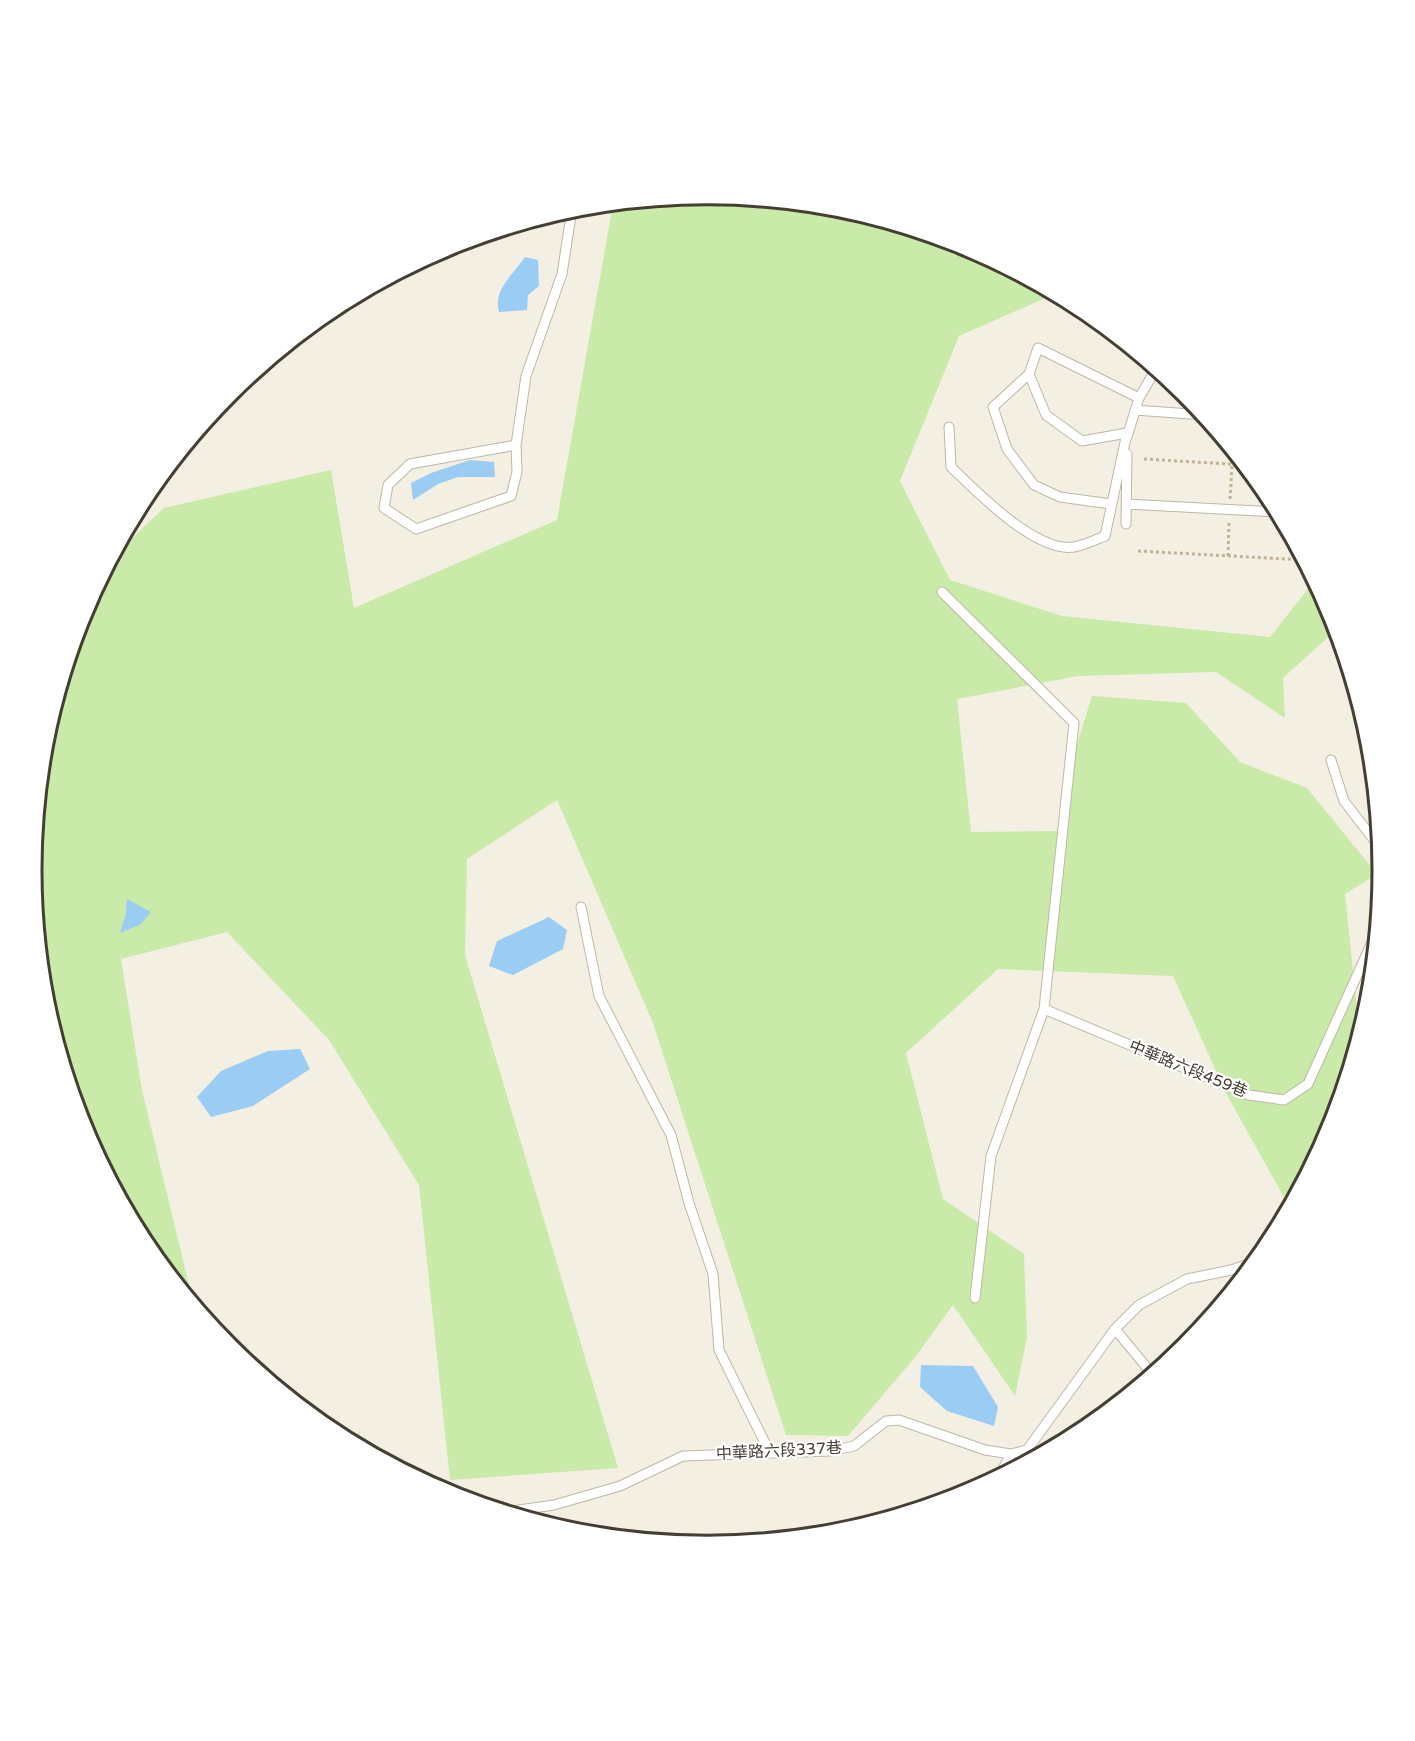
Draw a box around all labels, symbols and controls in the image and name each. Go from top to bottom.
street label: 中華路六段459巷 [1126,1036,1250,1102]
street label: 中華路六段337巷 [715,1438,843,1464]

